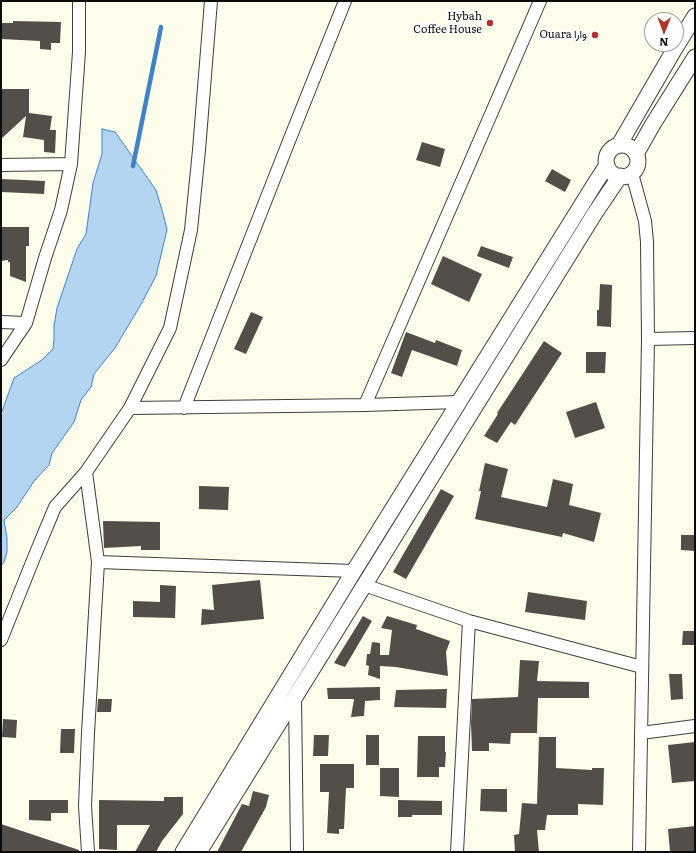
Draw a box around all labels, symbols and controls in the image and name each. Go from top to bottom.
place label: Hybah Coffee House [413,10,482,36]
north arrow [644,12,684,52]
marker: Hybah Coffee House [485,18,495,28]
place label: Ouara وارا [540,28,587,42]
marker: Ouara وارا [590,30,600,40]
text: N [659,35,669,51]

